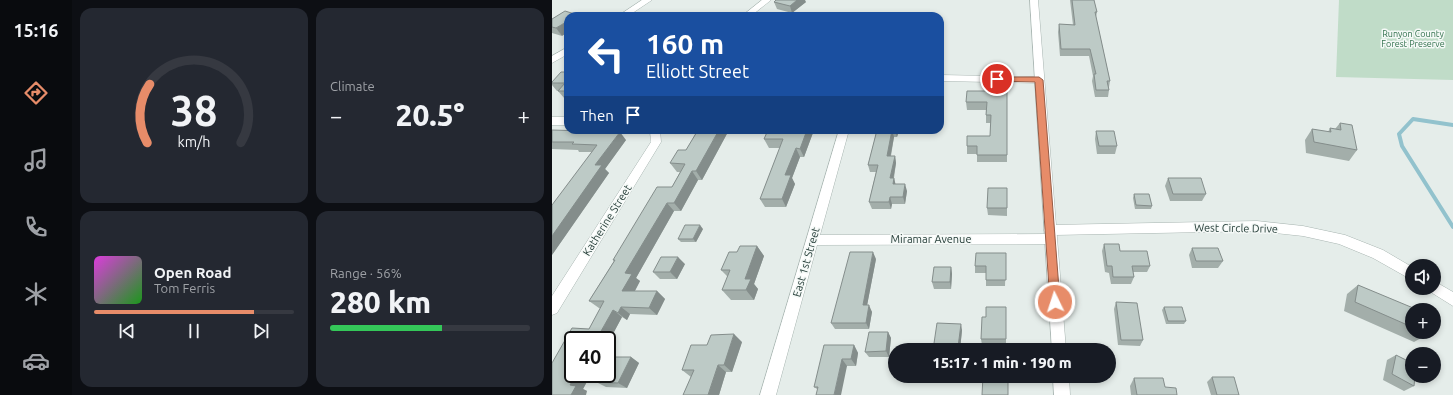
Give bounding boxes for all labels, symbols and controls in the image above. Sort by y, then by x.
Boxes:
text: 15:16 [13,20,59,40]
icon: left [580,28,632,80]
text: 160 m [646,28,724,59]
park label: Runyon County Forest Preserve [1381,29,1445,49]
text: Elliott Street [646,61,749,81]
pin [980,62,1014,96]
icon: arrive [986,68,1008,90]
icon: directions [22,79,50,107]
text: Climate [330,79,375,93]
text: 38 [171,87,217,134]
text: 20.5° [395,98,465,132]
text: − [330,103,342,128]
text: + [518,103,530,128]
icon: arrive [622,104,644,126]
text: Then [580,107,614,124]
text: km/h [178,134,210,150]
icon: music [22,146,50,174]
street label: Katherine Street [580,182,634,258]
icon: phone [22,213,50,241]
street label: West Circle Drive [1194,221,1278,235]
street label: East 1st Street [790,225,822,298]
street label: Miramar Avenue [891,233,971,245]
map controls [1405,259,1441,383]
button: sound [1405,259,1441,295]
text: Open Road [154,264,231,281]
text: Range · 56% [330,266,402,280]
icon: climate [22,280,50,308]
text: Tom Ferris [154,281,215,295]
position arrow [1034,281,1076,323]
text: 280 km [330,285,431,319]
button: + [1405,303,1441,339]
icon: previous [116,320,138,342]
icon: pause [183,320,205,342]
icon: next [250,320,272,342]
speed limit sign: 40 [564,331,616,383]
icon: car [22,347,50,375]
button: − [1405,347,1441,383]
text: 15:17 · 1 min · 190 m [932,354,1072,371]

